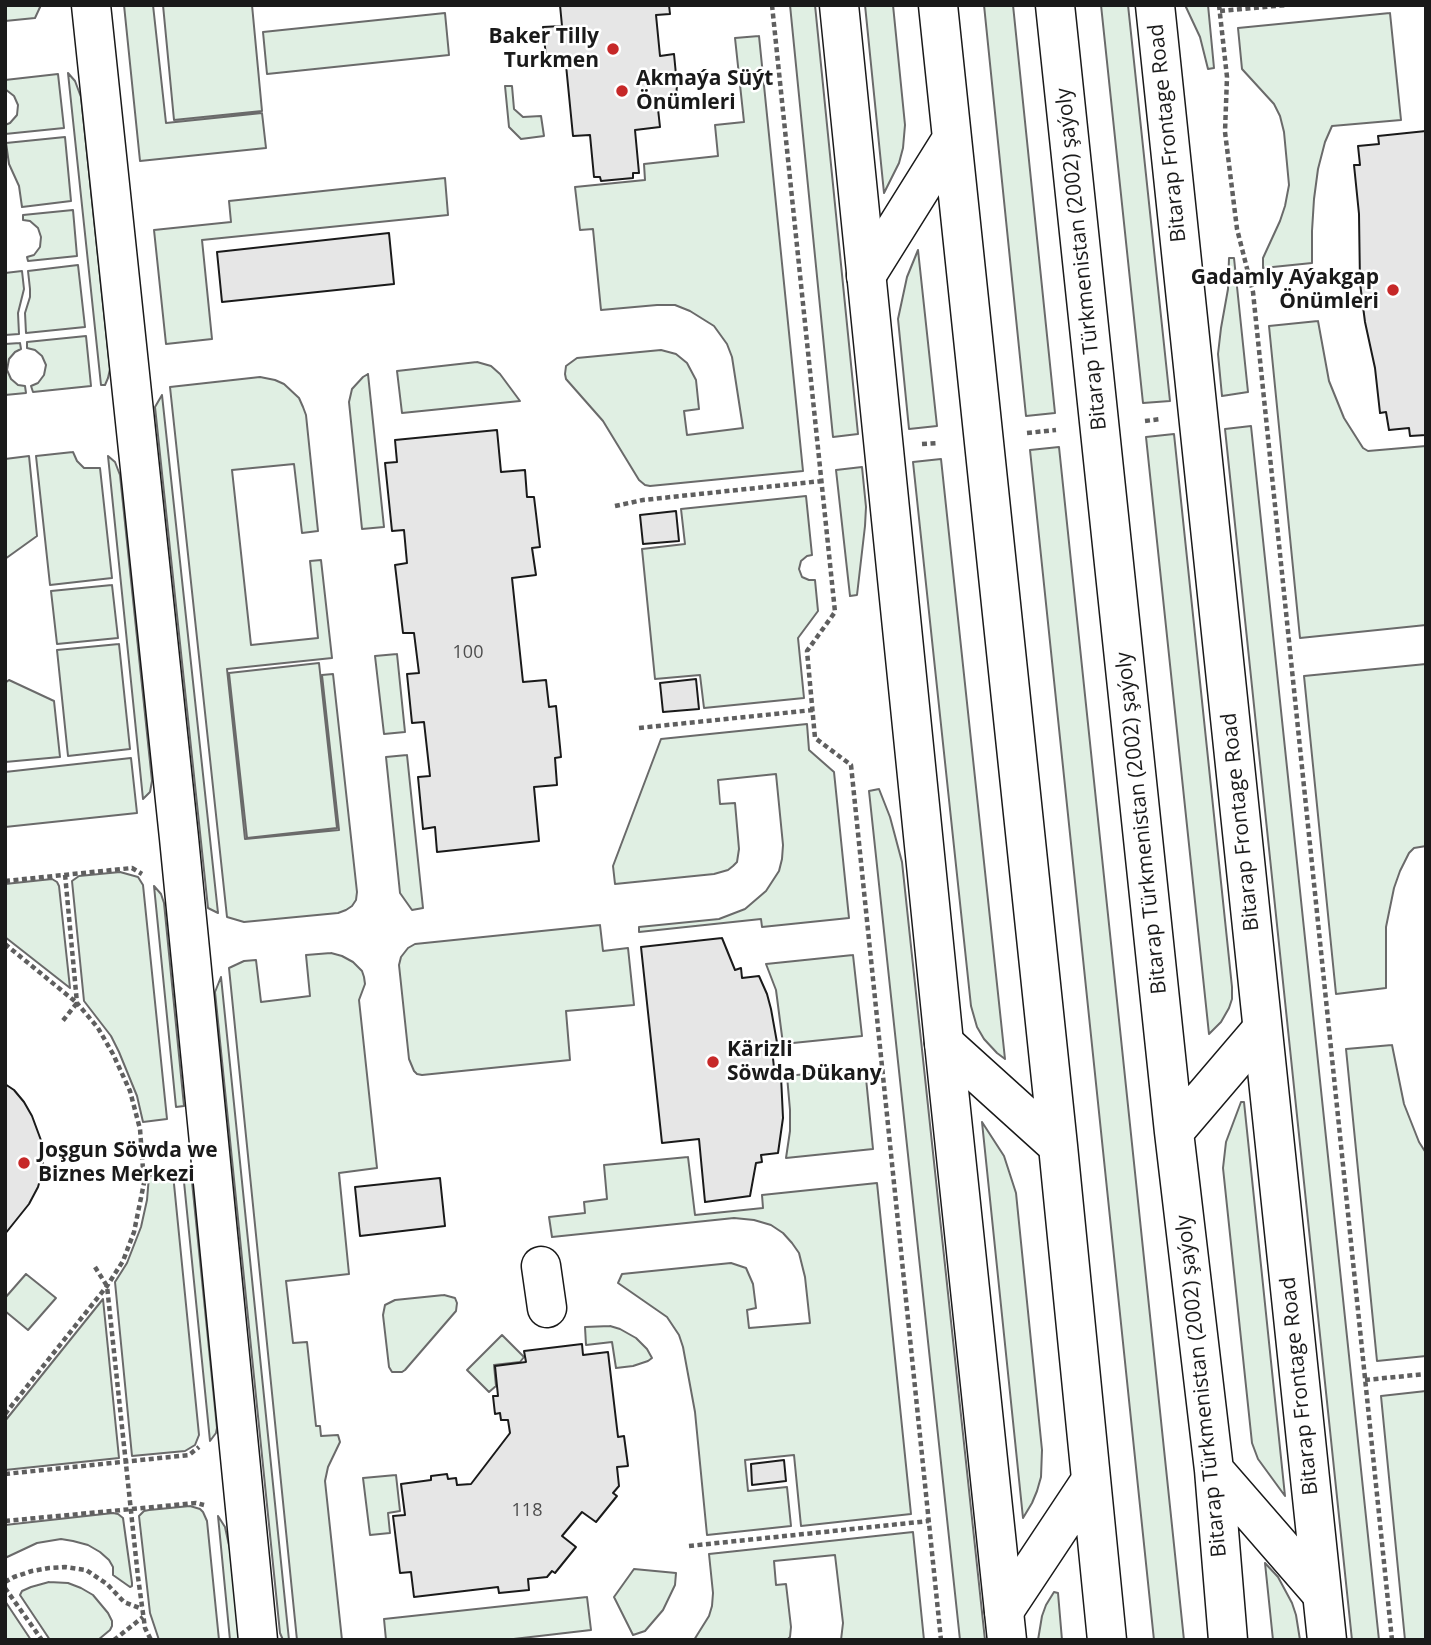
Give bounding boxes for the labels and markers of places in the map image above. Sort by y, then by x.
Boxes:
place label: Baker Tilly Turkmen [488,24,599,74]
marker: Baker Tilly Turkmen [605,41,621,57]
place label: Akmaýa Süýt Önümleri [636,66,773,116]
marker: Akmaýa Süýt Önümleri [614,83,630,99]
place label: Gadamly Aýakgap Önümleri [1191,265,1379,315]
marker: Gadamly Aýakgap Önümleri [1385,282,1401,298]
place label: Kärizli Söwda Dükany [727,1037,882,1087]
marker: Kärizli Söwda Dükany [705,1054,721,1070]
place label: Joşgun Söwda we Biznes Merkezi [38,1138,218,1188]
marker: Joşgun Söwda we Biznes Merkezi [16,1155,32,1171]

